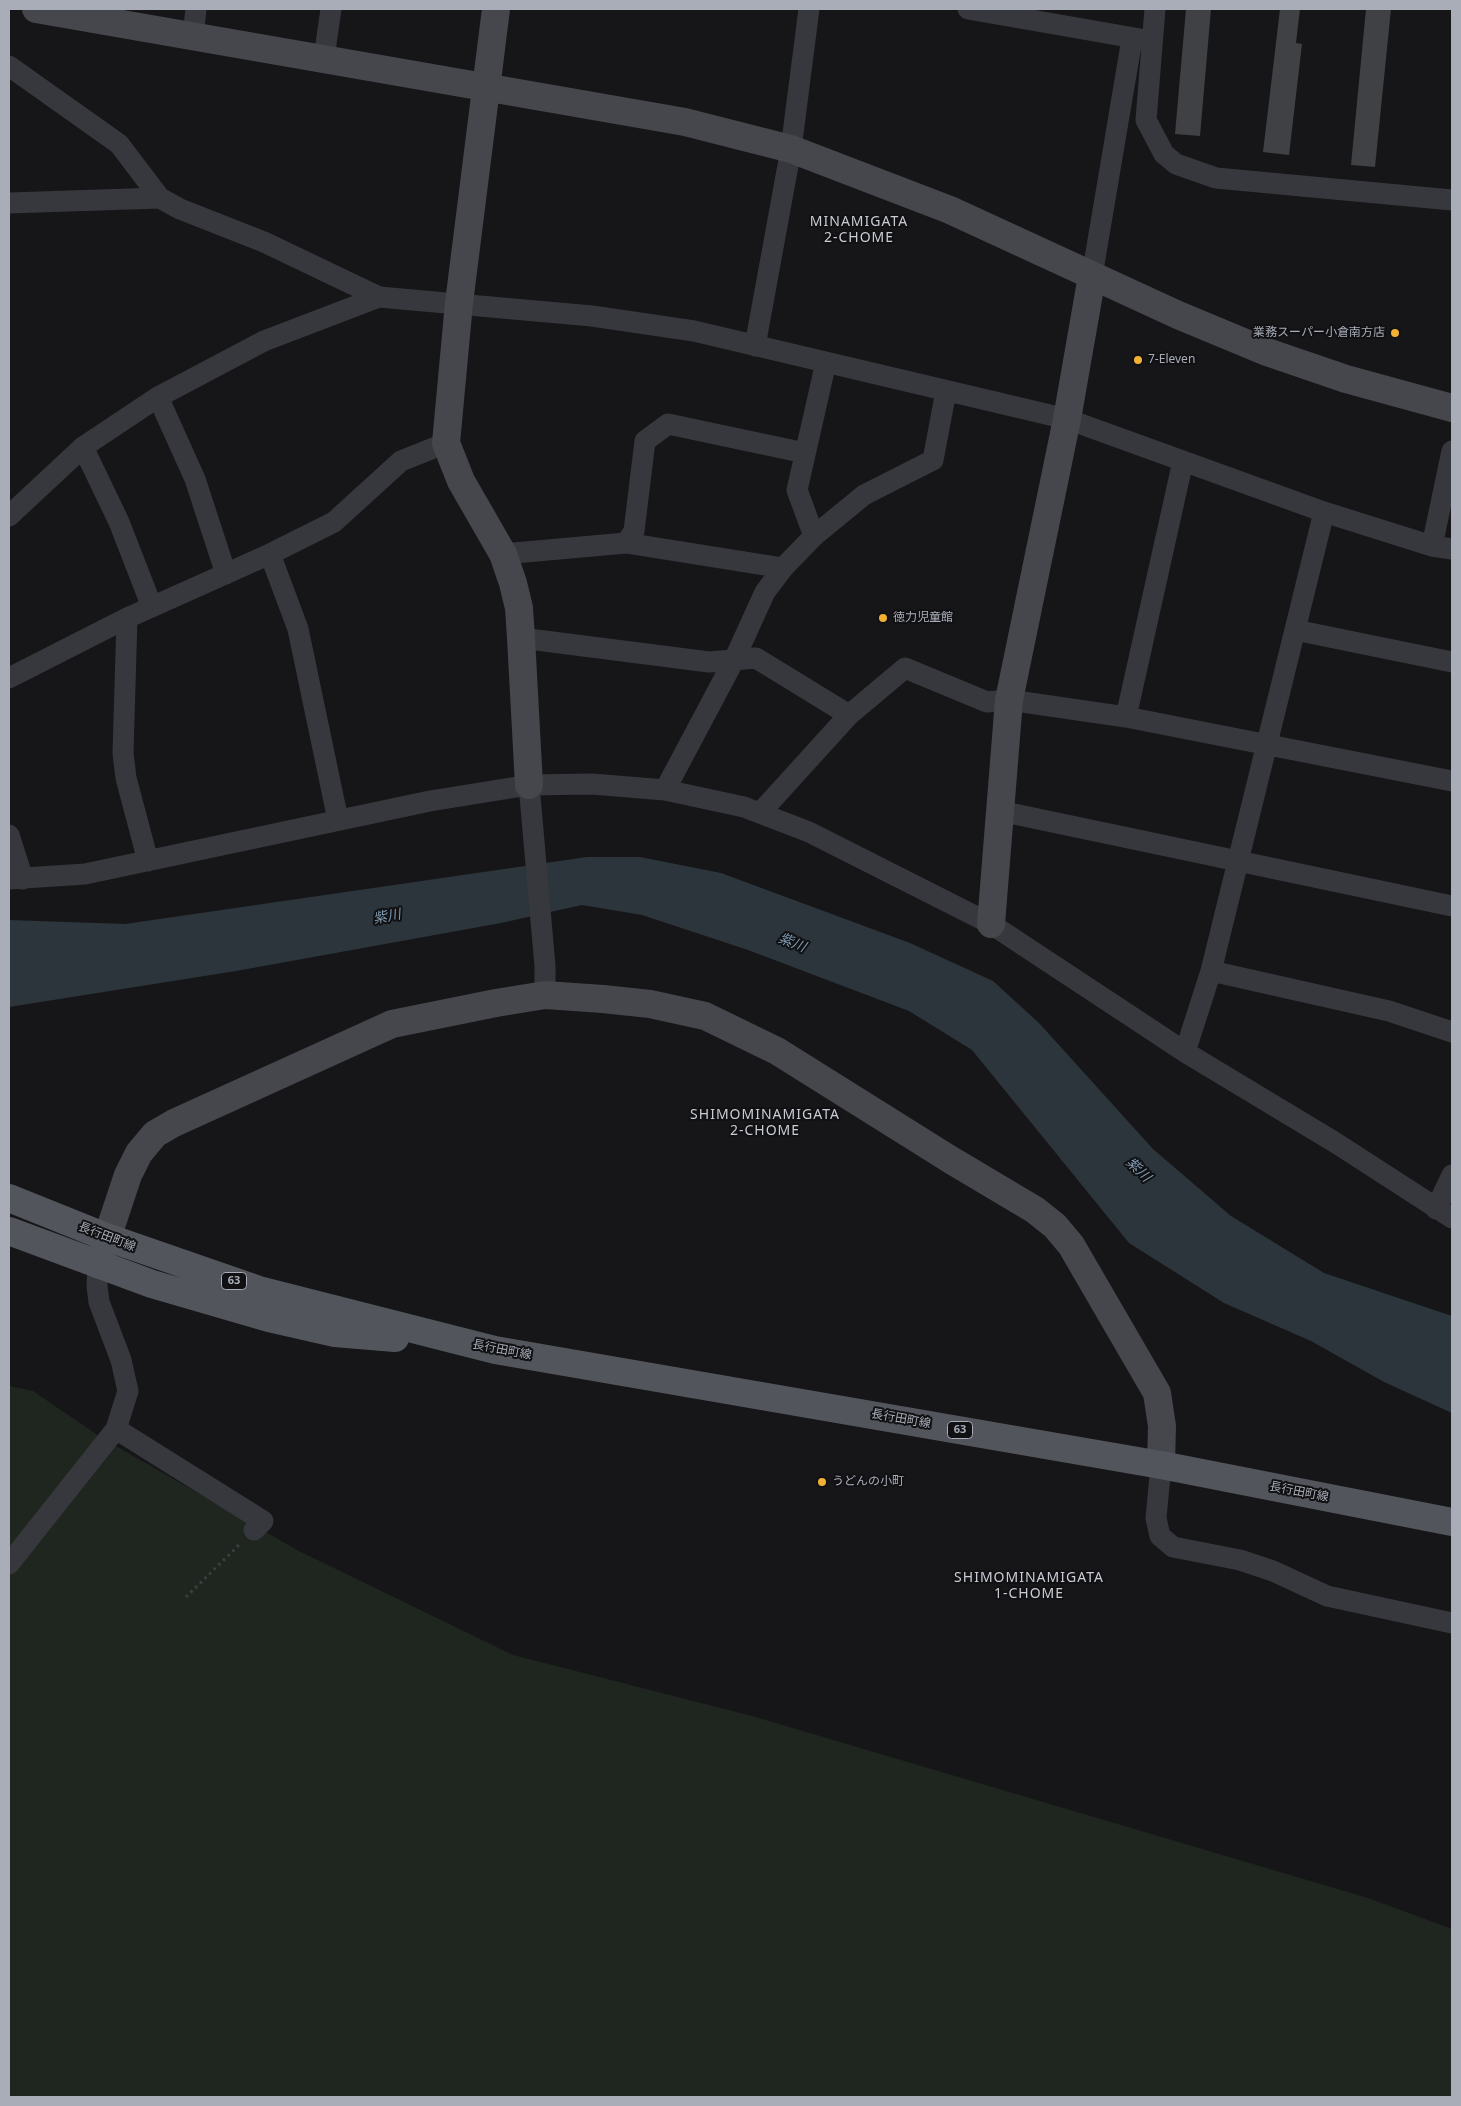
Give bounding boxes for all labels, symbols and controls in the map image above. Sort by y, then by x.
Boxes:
district label: MINAMIGATA 2-CHOME [809,214,909,246]
place label: 業務スーパー小倉南方店 [1253,326,1385,340]
marker: 業務スーパー小倉南方店 [1389,327,1401,339]
place label: 7-Eleven [1148,353,1195,367]
marker: 7-Eleven [1132,354,1144,366]
place label: 徳力児童館 [893,611,953,625]
marker: 徳力児童館 [877,612,889,624]
water label: 紫川 [372,906,402,928]
water label: 紫川 [776,930,808,956]
district label: SHIMOMINAMIGATA 2-CHOME [688,1107,842,1140]
water label: 紫川 [1122,1154,1154,1186]
street label: 長行田町線 [76,1220,138,1254]
road number: 63 [222,1272,246,1290]
street label: 長行田町線 [471,1337,533,1363]
street label: 長行田町線 [870,1407,932,1431]
road number: 63 [948,1422,972,1438]
place label: うどんの小町 [832,1475,904,1489]
marker: うどんの小町 [816,1476,828,1488]
street label: 長行田町線 [1268,1479,1330,1505]
district label: SHIMOMINAMIGATA 1-CHOME [952,1570,1106,1602]

